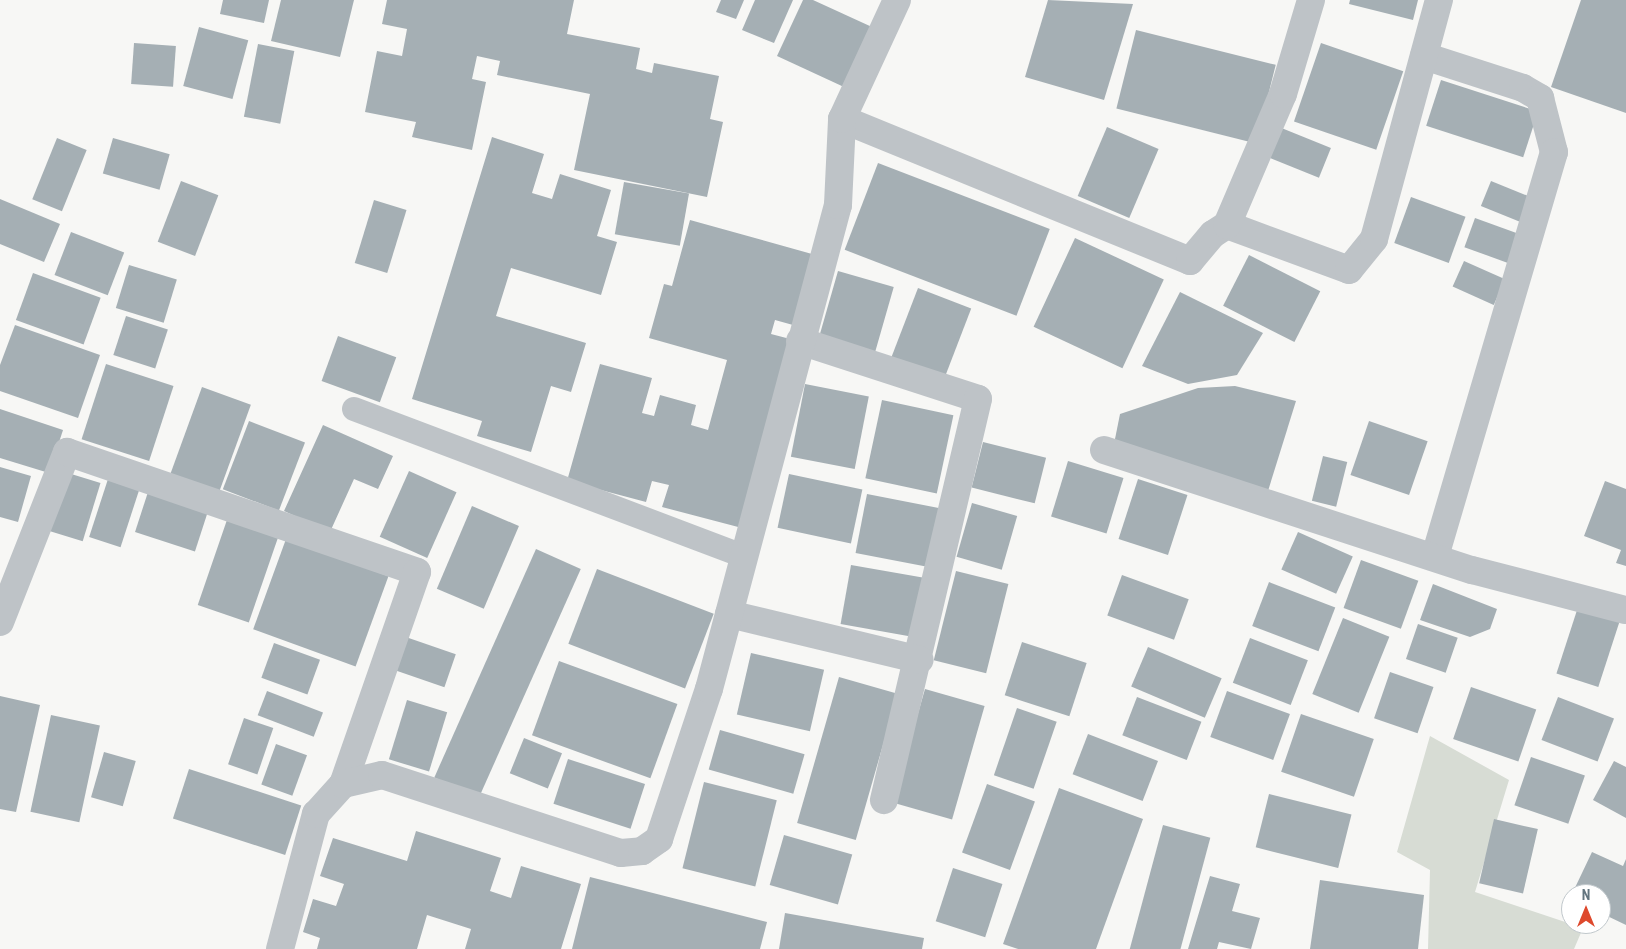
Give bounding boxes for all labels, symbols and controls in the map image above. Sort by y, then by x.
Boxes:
north arrow [1561,884,1611,934]
text: N [1582,887,1590,903]

